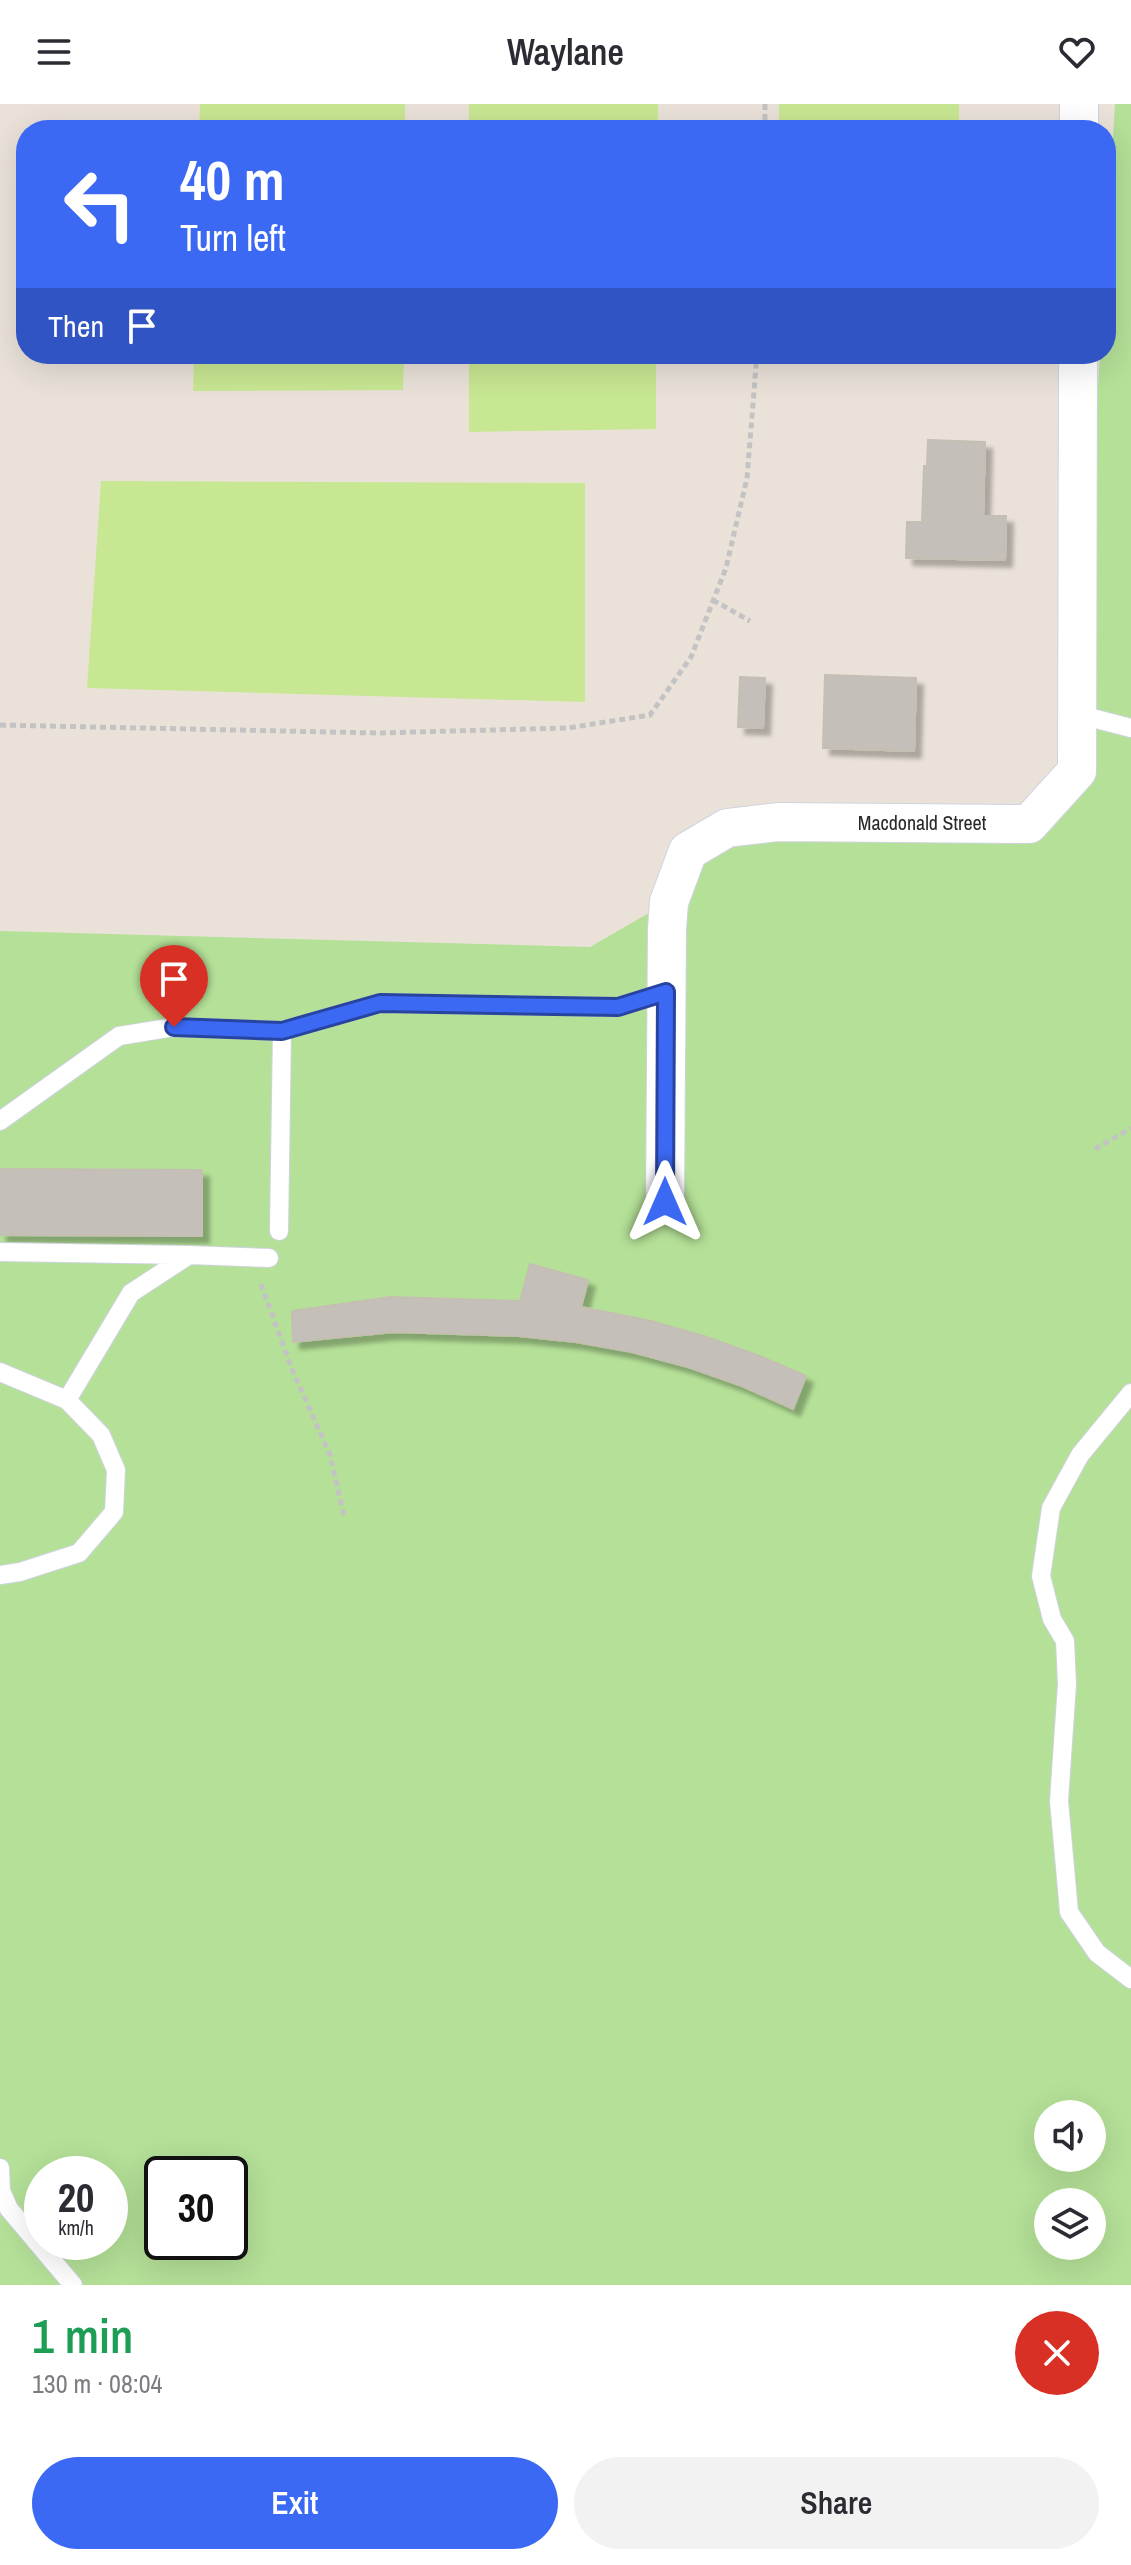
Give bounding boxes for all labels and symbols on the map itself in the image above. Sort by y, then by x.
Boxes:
street label: Macdonald Street [858,809,987,836]
pin [140,945,208,1027]
position arrow [623,1160,707,1244]
speed limit sign: 30 [144,2156,248,2260]

